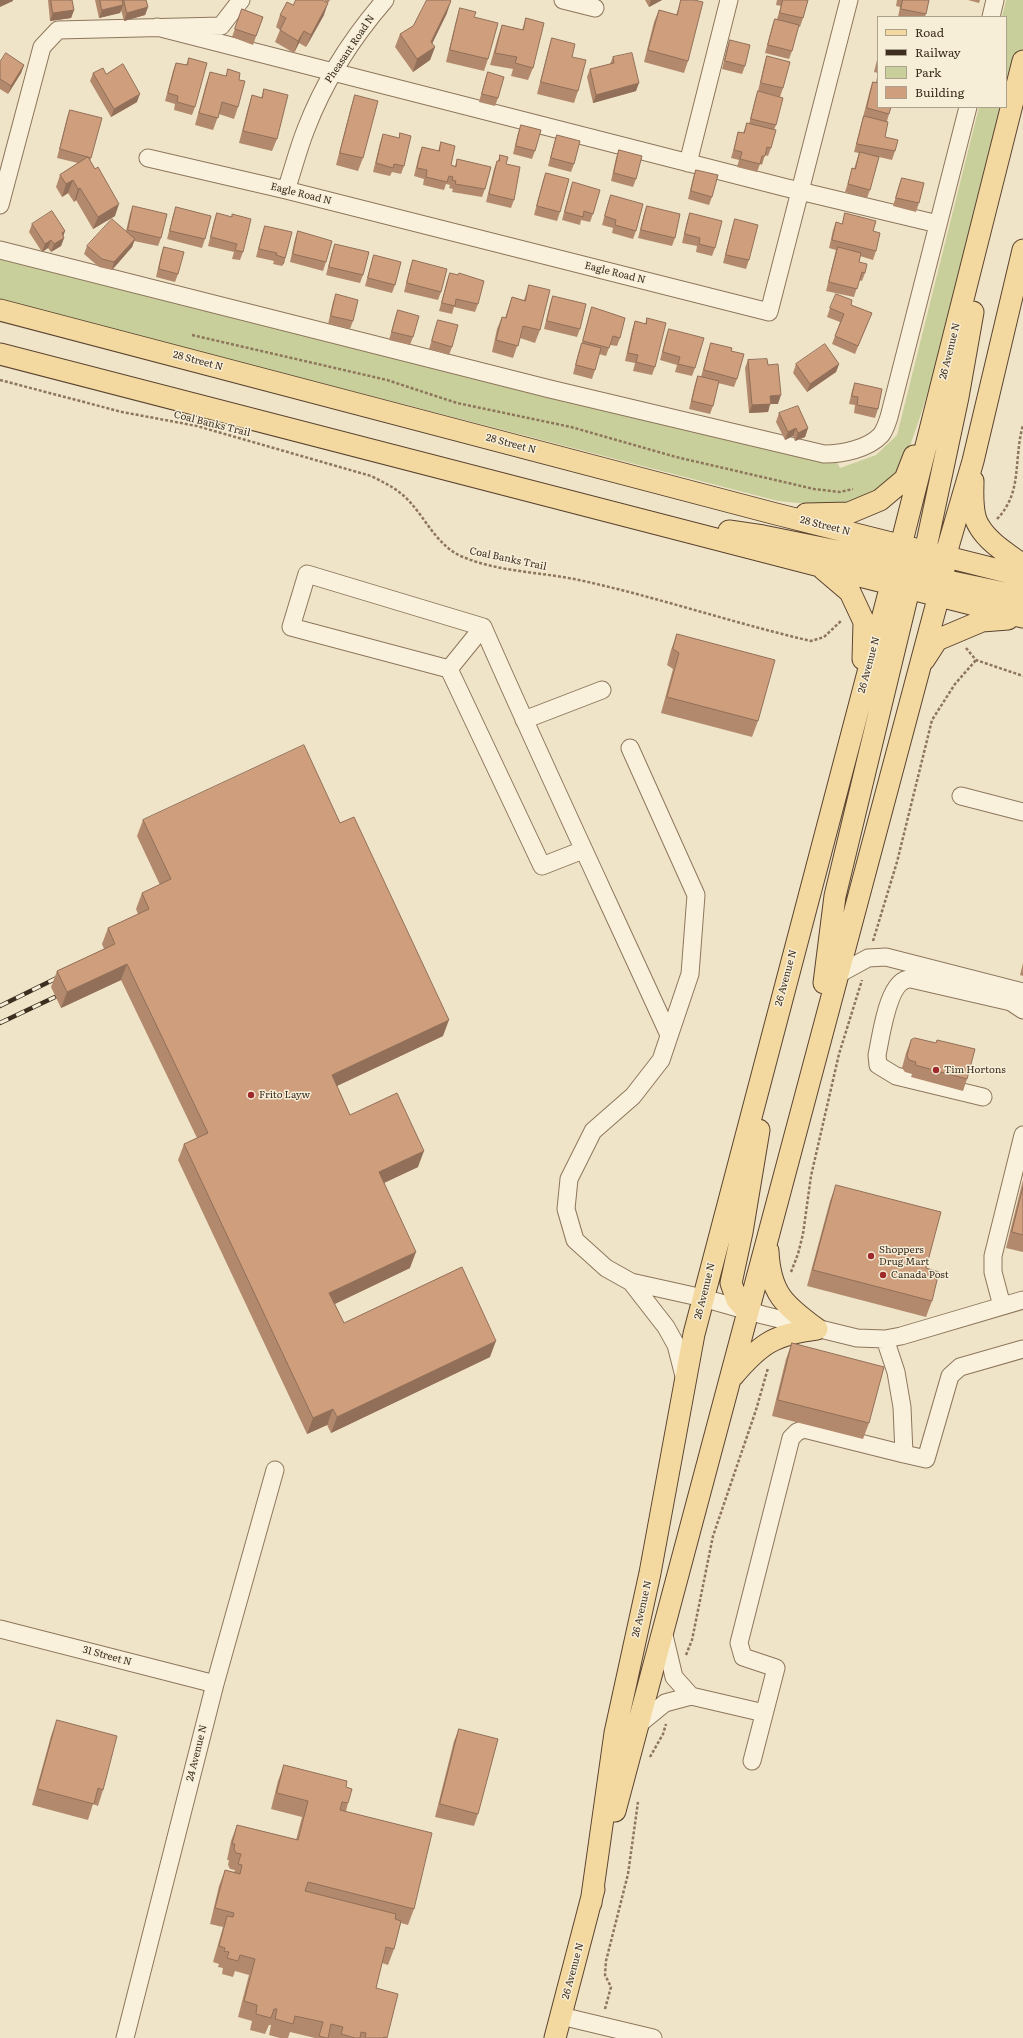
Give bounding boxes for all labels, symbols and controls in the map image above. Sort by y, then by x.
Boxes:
street label: Pheasant Road N [323,13,377,85]
legend [877,16,1007,108]
text: Road [915,23,944,41]
text: Railway [915,43,961,61]
text: Park [915,63,941,81]
text: Building [915,83,964,101]
street label: Eagle Road N [269,181,333,207]
street label: Eagle Road N [583,260,647,286]
street label: 26 Avenue N [937,321,963,381]
street label: 28 Street N [172,349,224,373]
street label: Coal Banks Trail [172,409,252,439]
street label: 28 Street N [485,432,537,456]
street label: 28 Street N [799,514,851,538]
street label: Coal Banks Trail [468,545,548,573]
street label: 26 Avenue N [856,635,882,695]
street label: 26 Avenue N [773,948,799,1008]
place label: Tim Hortons [944,1064,1006,1076]
marker: Tim Hortons [931,1065,941,1075]
place label: Frito Layw [259,1089,310,1101]
marker: Frito Layw [246,1090,256,1100]
place label: Shoppers Drug Mart [879,1244,929,1268]
marker: Shoppers Drug Mart [866,1251,876,1261]
street label: 26 Avenue N [692,1261,718,1321]
place label: Canada Post [891,1269,949,1281]
marker: Canada Post [878,1270,888,1280]
street label: 26 Avenue N [630,1579,654,1639]
street label: 31 Street N [81,1644,133,1668]
street label: 24 Avenue N [184,1723,210,1783]
street label: 26 Avenue N [560,1941,586,2001]

